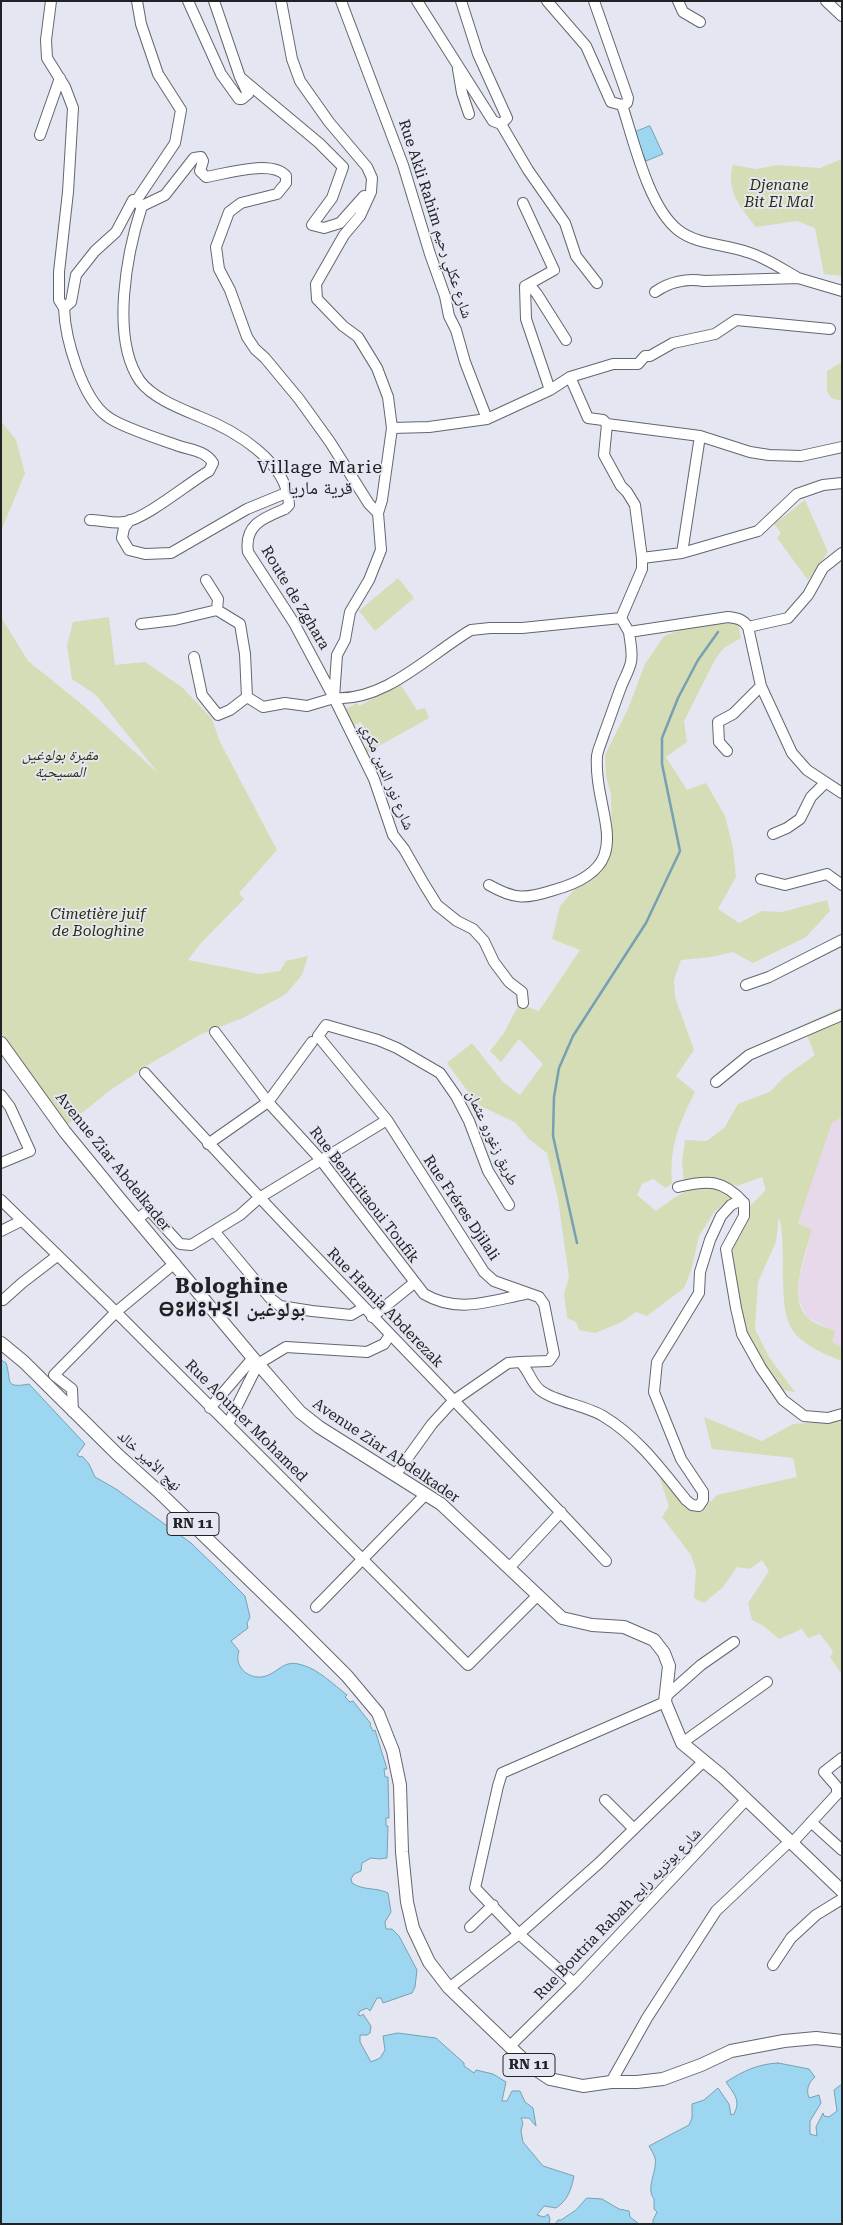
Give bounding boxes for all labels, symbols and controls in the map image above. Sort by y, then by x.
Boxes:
street label: Rue Akli Rahim شارع عكلي رحيم [394,117,476,321]
park label: Djenane Bit El Mal [744,177,814,212]
district label: Village Marie قرية ماريا [255,457,385,499]
street label: Route de Zghara [257,543,333,653]
street label: شارع نور الدين مكري [357,721,417,833]
park label: مقبرة بولوغين المسيحية [22,747,98,782]
park label: Cimetière juif de Bologhine [50,906,146,941]
street label: طريق زغورو عثمان [462,1087,522,1189]
street label: Avenue Ziar Abdelkader [51,1089,175,1235]
street label: Rue Benkritaoui Toufik [305,1123,423,1267]
street label: Rue Fréres Djilali [419,1152,503,1264]
street label: Rue Hamia Abderezak [323,1244,447,1372]
district label: Bologhine ⴱⵓⵍⵓⵖⵉⵏ بولوغين [163,1275,301,1322]
street label: Rue Aoumer Mohamed [181,1356,311,1486]
street label: Avenue Ziar Abdelkader [309,1395,463,1507]
street label: نهج الأمير خالد [113,1427,185,1495]
road number: RN 11 [167,1512,219,1536]
street label: Rue Boutria Rabah شارع بوتريه رابح [531,1824,705,2004]
road number: RN 11 [503,2054,555,2076]

